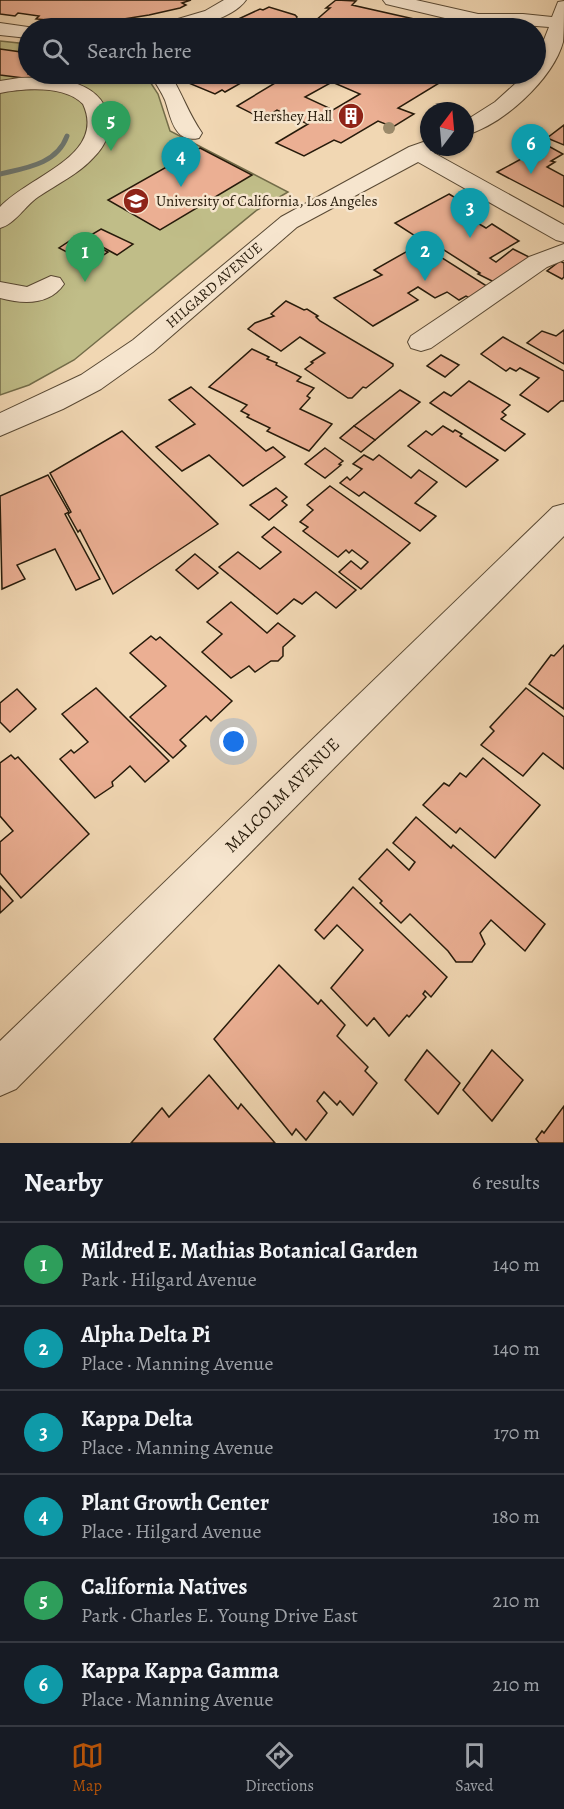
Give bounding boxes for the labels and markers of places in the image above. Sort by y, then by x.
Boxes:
building icon: Hershey Hall [336,101,366,131]
pin: 5 [92,102,130,151]
place label: Hershey Hall [253,106,332,126]
pin: 6 [512,124,550,174]
pin: 4 [162,138,201,187]
school or university icon: University of California, Los Angeles [121,186,151,216]
pin: 3 [450,188,490,238]
place label: University of California, Los Angeles [156,191,378,211]
pin: 1 [66,232,104,282]
pin: 2 [406,232,444,281]

